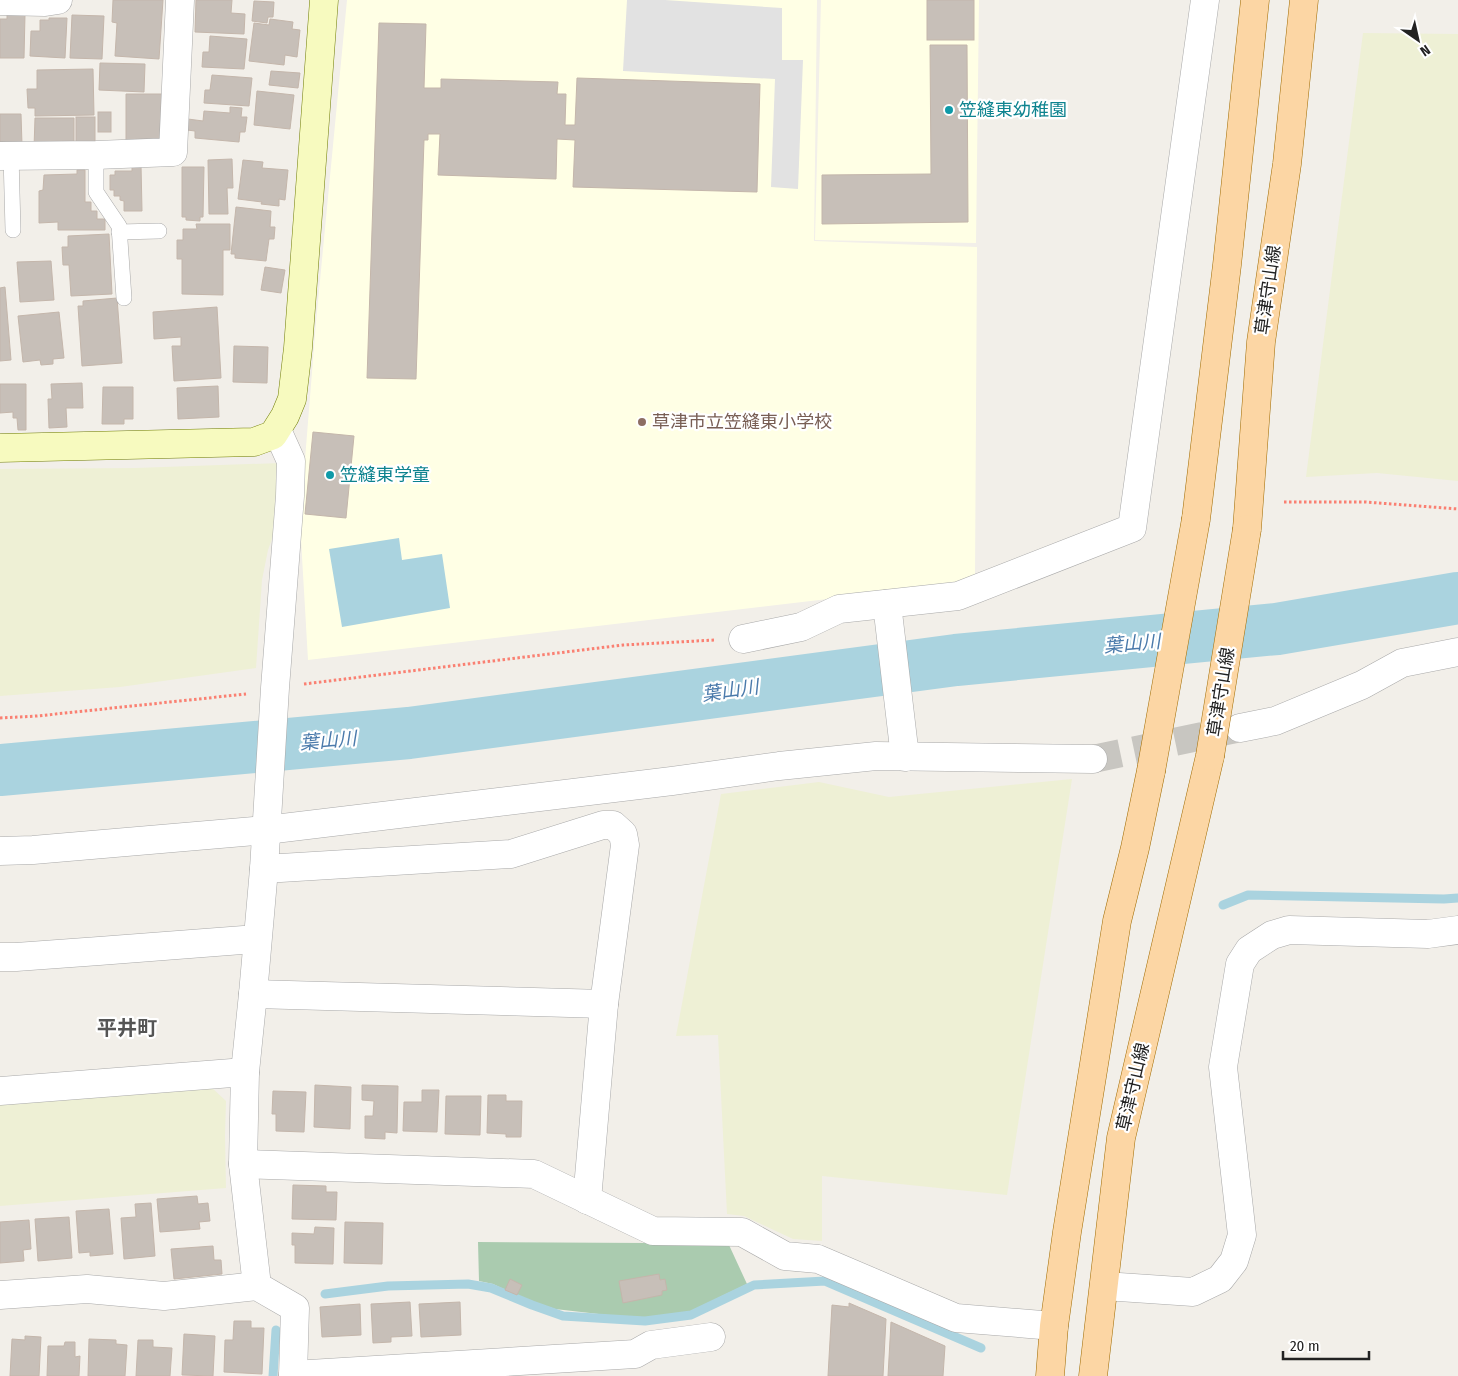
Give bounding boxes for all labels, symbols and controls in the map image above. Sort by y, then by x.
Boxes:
north arrow [1393,15,1443,65]
text: N [1417,41,1433,60]
place label: 笠縫東幼稚園 [959,99,1067,121]
marker: 笠縫東幼稚園 [943,104,955,116]
street label: 草津守山線 [1251,244,1285,336]
place label: 草津市立笠縫東小学校 [652,411,832,433]
marker: 草津市立笠縫東小学校 [636,416,648,428]
place label: 笠縫東学童 [340,464,430,486]
marker: 笠縫東学童 [324,469,336,481]
water label: 葉山川 [1103,629,1163,657]
street label: 草津守山線 [1203,646,1239,738]
water label: 葉山川 [700,675,762,706]
water label: 葉山川 [299,726,359,754]
district label: 平井町 [97,1016,157,1040]
street label: 草津守山線 [1112,1041,1154,1133]
scale bar [1283,1328,1369,1360]
text: 20 m [1290,1337,1320,1355]

